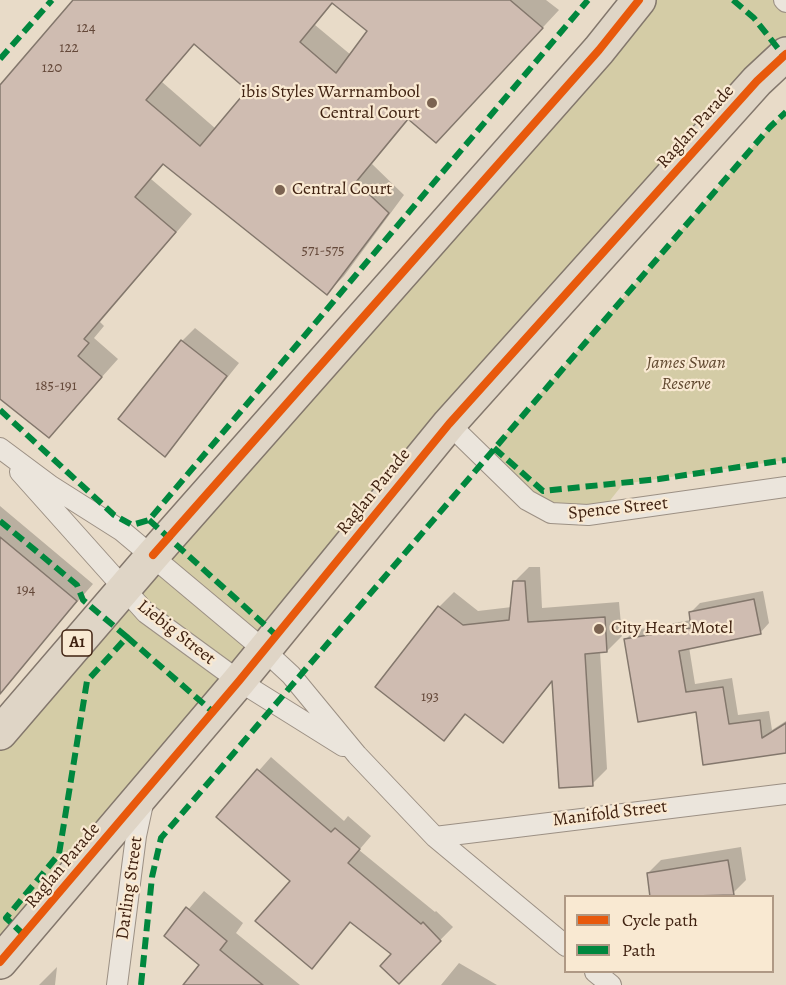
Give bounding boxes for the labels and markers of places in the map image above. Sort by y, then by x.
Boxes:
place label: ibis Styles Warrnambool Central Court [241,82,420,124]
marker: ibis Styles Warrnambool Central Court [425,96,439,110]
place label: Central Court [292,179,392,201]
marker: Central Court [273,183,287,197]
place label: City Heart Motel [611,618,733,640]
marker: City Heart Motel [592,622,606,636]

